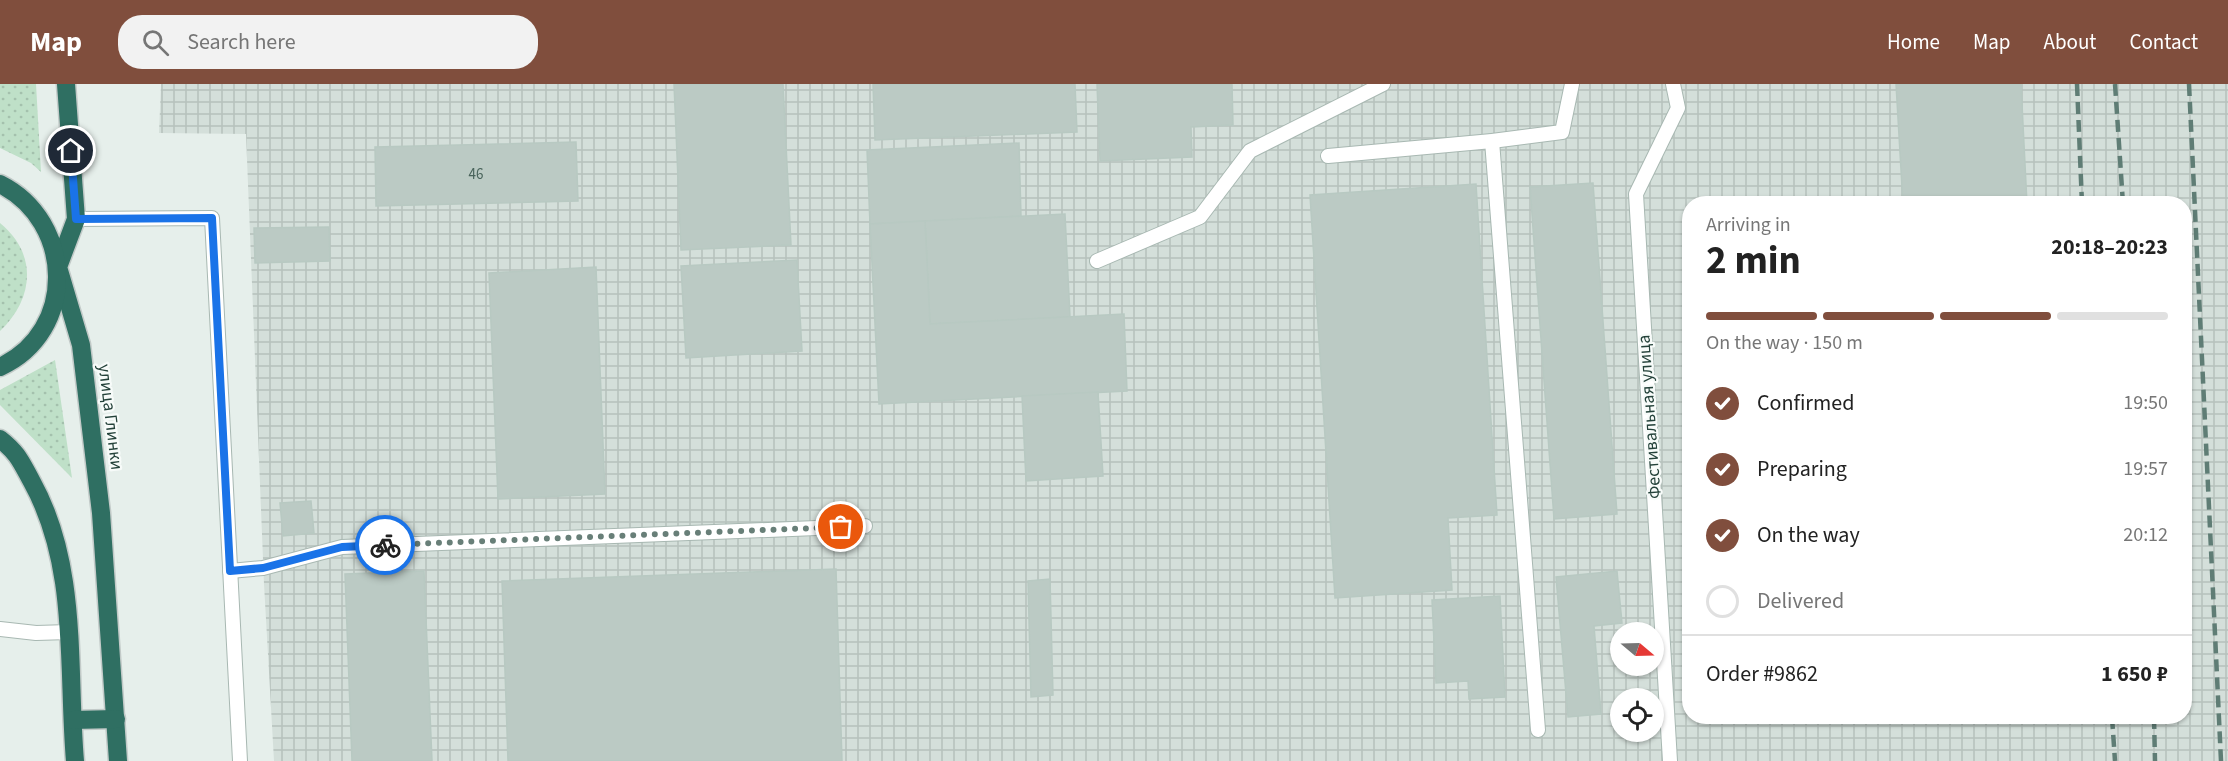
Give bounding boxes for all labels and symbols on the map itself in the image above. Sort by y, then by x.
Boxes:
pin [45,125,96,176]
house number: 46 [469,164,483,185]
street label: Фестивальная улица [1631,334,1668,500]
street label: улица Глинки [92,363,129,472]
pin [815,501,866,552]
courier [355,515,415,575]
north arrow [1610,622,1664,676]

